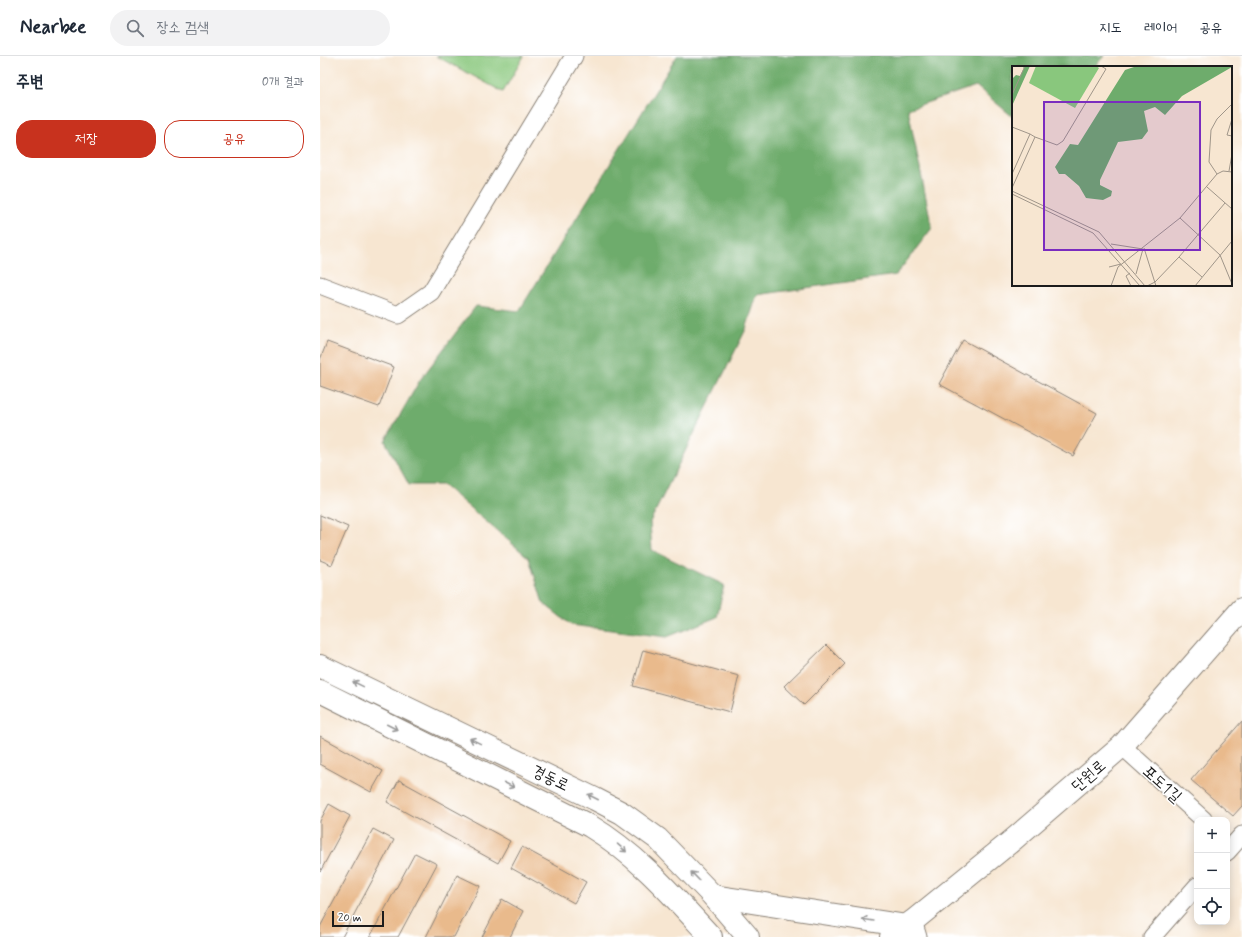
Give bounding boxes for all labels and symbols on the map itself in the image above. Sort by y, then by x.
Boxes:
inset map [1012,66,1232,286]
one-way arrow [353,680,365,687]
one-way arrow [386,724,398,731]
one-way arrow [470,737,482,744]
street label: 단원로 [1068,756,1110,797]
street label: 경동로 [528,760,572,796]
street label: 포도1길 [1138,761,1186,807]
one-way arrow [503,782,515,789]
one-way arrow [587,793,599,800]
one-way arrow [617,844,627,853]
one-way arrow [690,871,700,881]
scale bar [332,909,384,928]
one-way arrow [862,916,875,924]

